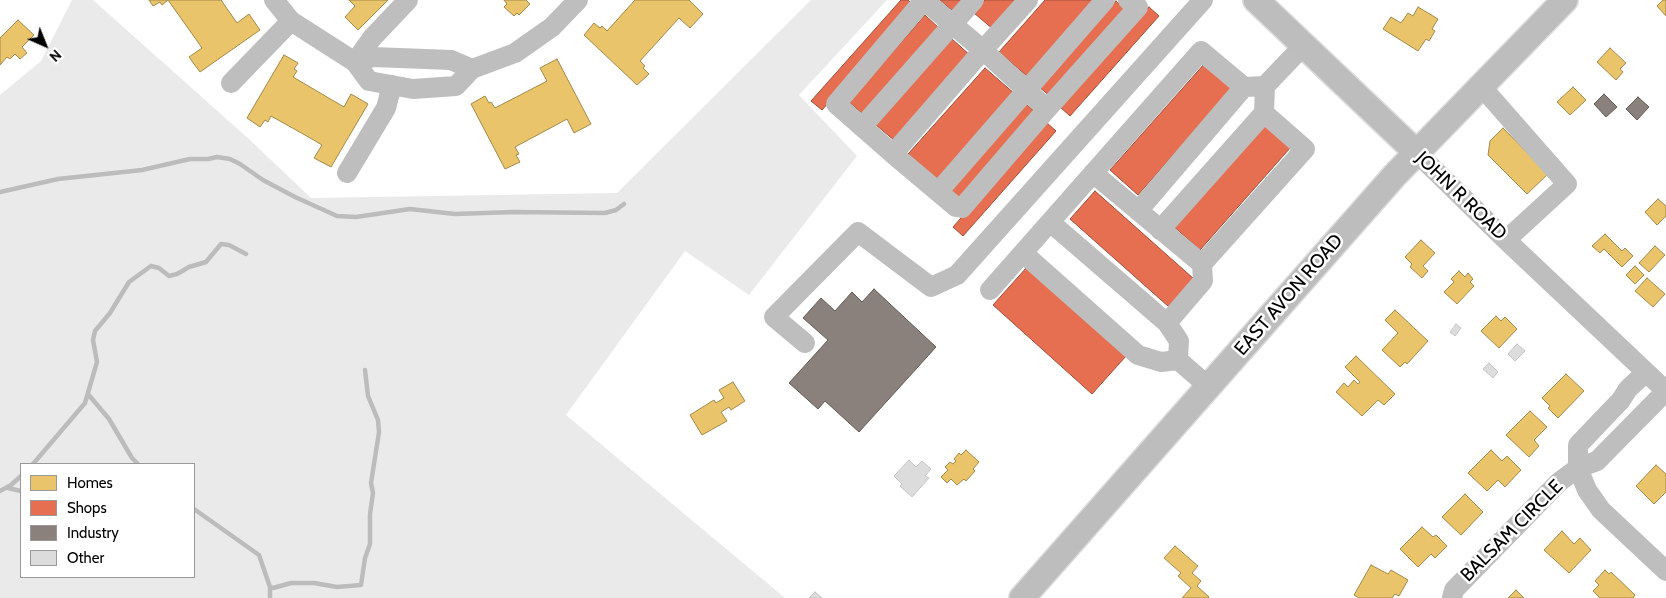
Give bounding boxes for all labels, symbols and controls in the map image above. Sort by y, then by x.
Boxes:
north arrow [20,20,70,70]
text: N [46,46,65,66]
street label: JOHN R ROAD [1411,147,1511,245]
street label: EAST AVON ROAD [1230,230,1348,360]
legend [20,463,195,578]
text: Homes [67,474,113,492]
street label: BALSAM CIRCLE [1456,475,1568,587]
text: Shops [67,499,107,517]
text: Industry [67,524,119,542]
text: Other [67,549,104,567]

